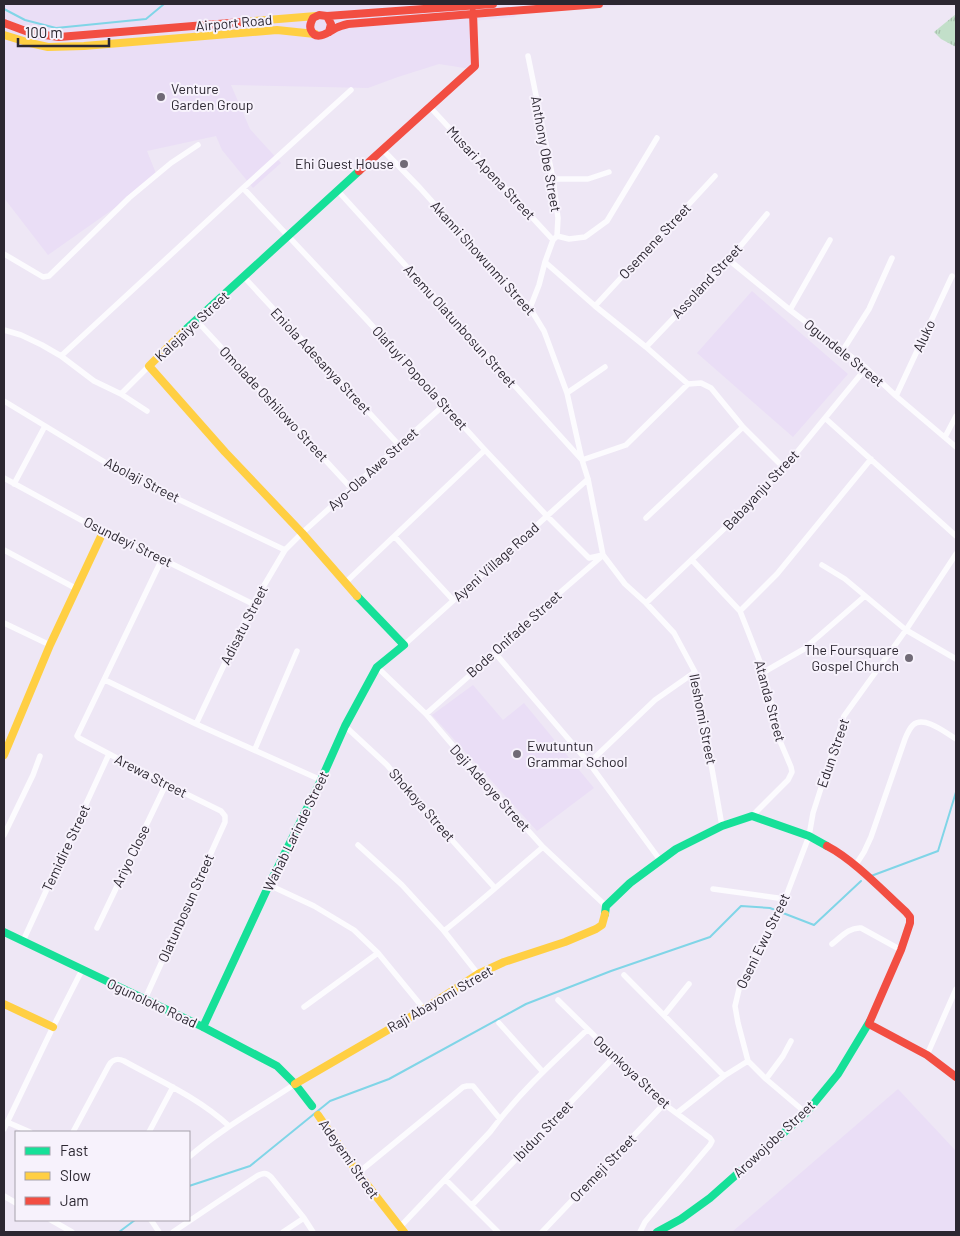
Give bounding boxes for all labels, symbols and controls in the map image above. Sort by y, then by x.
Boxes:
street label: Airport Road [195,11,273,34]
scale bar [18,15,109,47]
text: 100 m [25,23,63,41]
place label: Venture Garden Group [171,80,254,113]
marker: Venture Garden Group [155,91,167,103]
street label: Anthony Obe Street [528,95,565,213]
street label: Musari Apena Street [443,122,539,223]
place label: Ehi Guest House [295,155,394,172]
marker: Ehi Guest House [398,158,410,170]
street label: Akanni Showunmi Street [427,197,539,318]
street label: Osemene Street [615,199,694,282]
street label: Assoland Street [668,240,746,322]
street label: Aremu Olatunbosun Street [401,261,520,391]
street label: Kalejaiye Street [151,287,232,364]
street label: Eniola Adesanya Street [268,304,375,417]
street label: Ogundele Street [801,315,888,390]
street label: Aluko [909,317,938,355]
street label: Olafuyi Popoola Street [369,322,472,433]
street label: Omolade Oshilowo Street [216,342,332,465]
street label: Ayo-Ola Awe Street [324,424,421,514]
street label: Babayanju Street [719,446,802,533]
street label: Abolaji Street [102,453,183,506]
street label: Osundeyi Street [81,513,175,570]
street label: Ayeni Village Road [449,519,542,605]
street label: Adisatu Street [216,582,271,667]
street label: Bode Onifade Street [463,586,565,681]
place label: The Foursquare Gospel Church [804,641,899,674]
marker: The Foursquare Gospel Church [903,652,915,664]
street label: Atanda Street [751,658,790,744]
street label: Ileshomi Street [686,672,721,766]
street label: Edun Street [813,716,852,790]
place label: Ewutuntun Grammar School [527,737,627,770]
street label: Deji Adeoye Street [447,741,534,835]
marker: Ewutuntun Grammar School [511,748,523,760]
street label: Arewa Street [112,750,190,801]
street label: Shokoya Street [386,764,459,845]
street label: Wahab Larinde Street [259,768,332,893]
street label: Temidire Street [38,801,93,894]
street label: Ariyo Close [108,822,153,890]
street label: Olatunbosun Street [154,851,217,965]
street label: Oseni Ewu Street [732,890,793,991]
street label: Raji Abayomi Street [384,962,495,1036]
street label: Ogunoloko Road [104,974,200,1031]
street label: Ogunkoya Street [590,1031,675,1112]
street label: Ibidun Street [509,1096,576,1165]
street label: Arowojobe Street [729,1096,818,1181]
street label: Adeyemi Street [316,1116,383,1202]
street label: Oremeji Street [566,1130,639,1205]
legend [15,1131,190,1221]
text: Fast [60,1141,88,1159]
text: Slow [60,1166,91,1184]
text: Jam [60,1191,89,1209]

